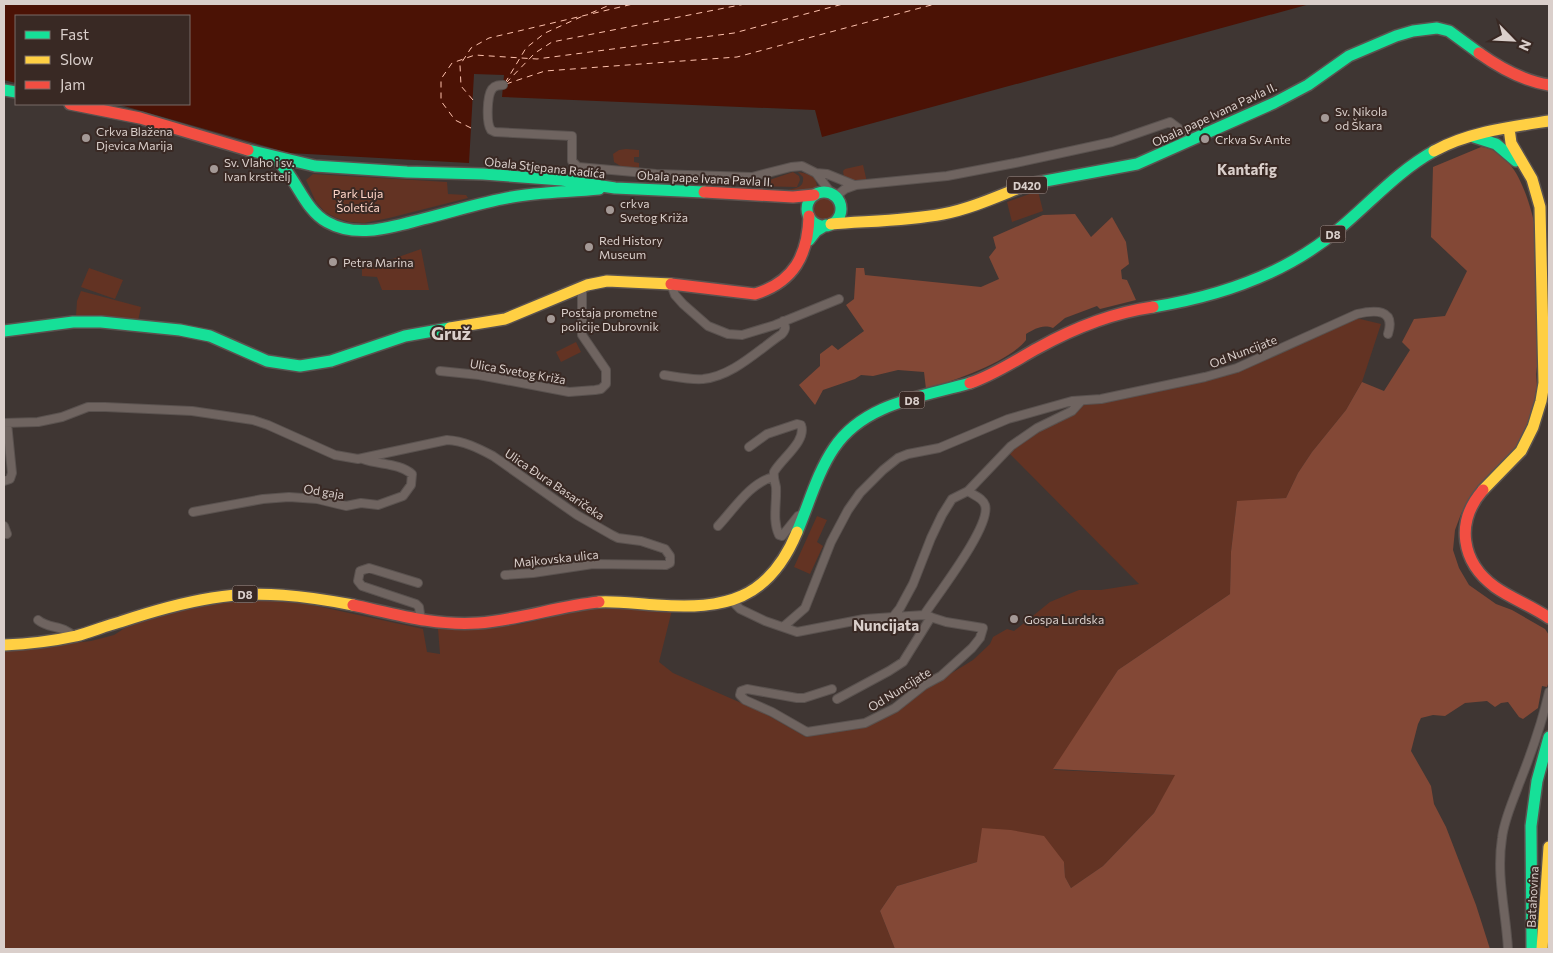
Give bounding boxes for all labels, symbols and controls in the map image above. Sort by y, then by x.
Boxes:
legend [15,15,190,105]
north arrow [1488,15,1538,65]
text: Fast [60,25,89,43]
text: N [1515,37,1535,54]
text: Slow [60,50,93,68]
text: Jam [60,75,85,93]
street label: Obala pape Ivana Pavla II. [1149,79,1279,149]
place label: Sv. Nikola od Škara [1335,104,1387,132]
marker: Sv. Nikola od Škara [1319,112,1331,124]
place label: Crkva Blažena Djevica Marija [96,124,173,152]
marker: Crkva Blažena Djevica Marija [80,132,92,144]
place label: Crkva Sv Ante [1215,132,1291,146]
marker: Crkva Sv Ante [1199,133,1211,145]
street label: Obala Stjepana Radića [484,154,606,180]
place label: Sv. Vlaho i sv. Ivan krstitelj [224,155,295,183]
district label: Kantafig [1217,160,1277,178]
marker: Sv. Vlaho i sv. Ivan krstitelj [208,163,220,175]
street label: Obala pape Ivana Pavla II. [637,167,773,189]
road number: D420 [1007,176,1047,194]
park label: Park Luja Šoletića [333,186,383,214]
place label: crkva Svetog Križa [620,196,688,224]
marker: crkva Svetog Križa [604,204,616,216]
road number: D8 [1320,225,1346,242]
place label: Red History Museum [599,233,663,261]
marker: Red History Museum [583,241,595,253]
place label: Petra Marina [343,255,413,269]
marker: Petra Marina [327,256,339,268]
place label: Postaja prometne policije Dubrovnik [561,305,659,333]
marker: Postaja prometne policije Dubrovnik [545,313,557,325]
district label: Gruž [431,322,471,344]
street label: Od Nuncijate [1207,332,1279,370]
street label: Ulica Svetog Križa [469,356,567,386]
road number: D8 [900,392,924,408]
street label: Ulica Đura Basaričeka [503,446,607,522]
street label: Od gaja [303,481,345,501]
street label: Majkovska ulica [513,547,599,569]
road number: D8 [232,586,258,602]
place label: Gospa Lurdska [1024,612,1104,626]
marker: Gospa Lurdska [1008,613,1020,625]
district label: Nuncijata [853,616,919,634]
street label: Od Nuncijate [865,664,933,714]
street label: Batahovina [1523,866,1541,928]

